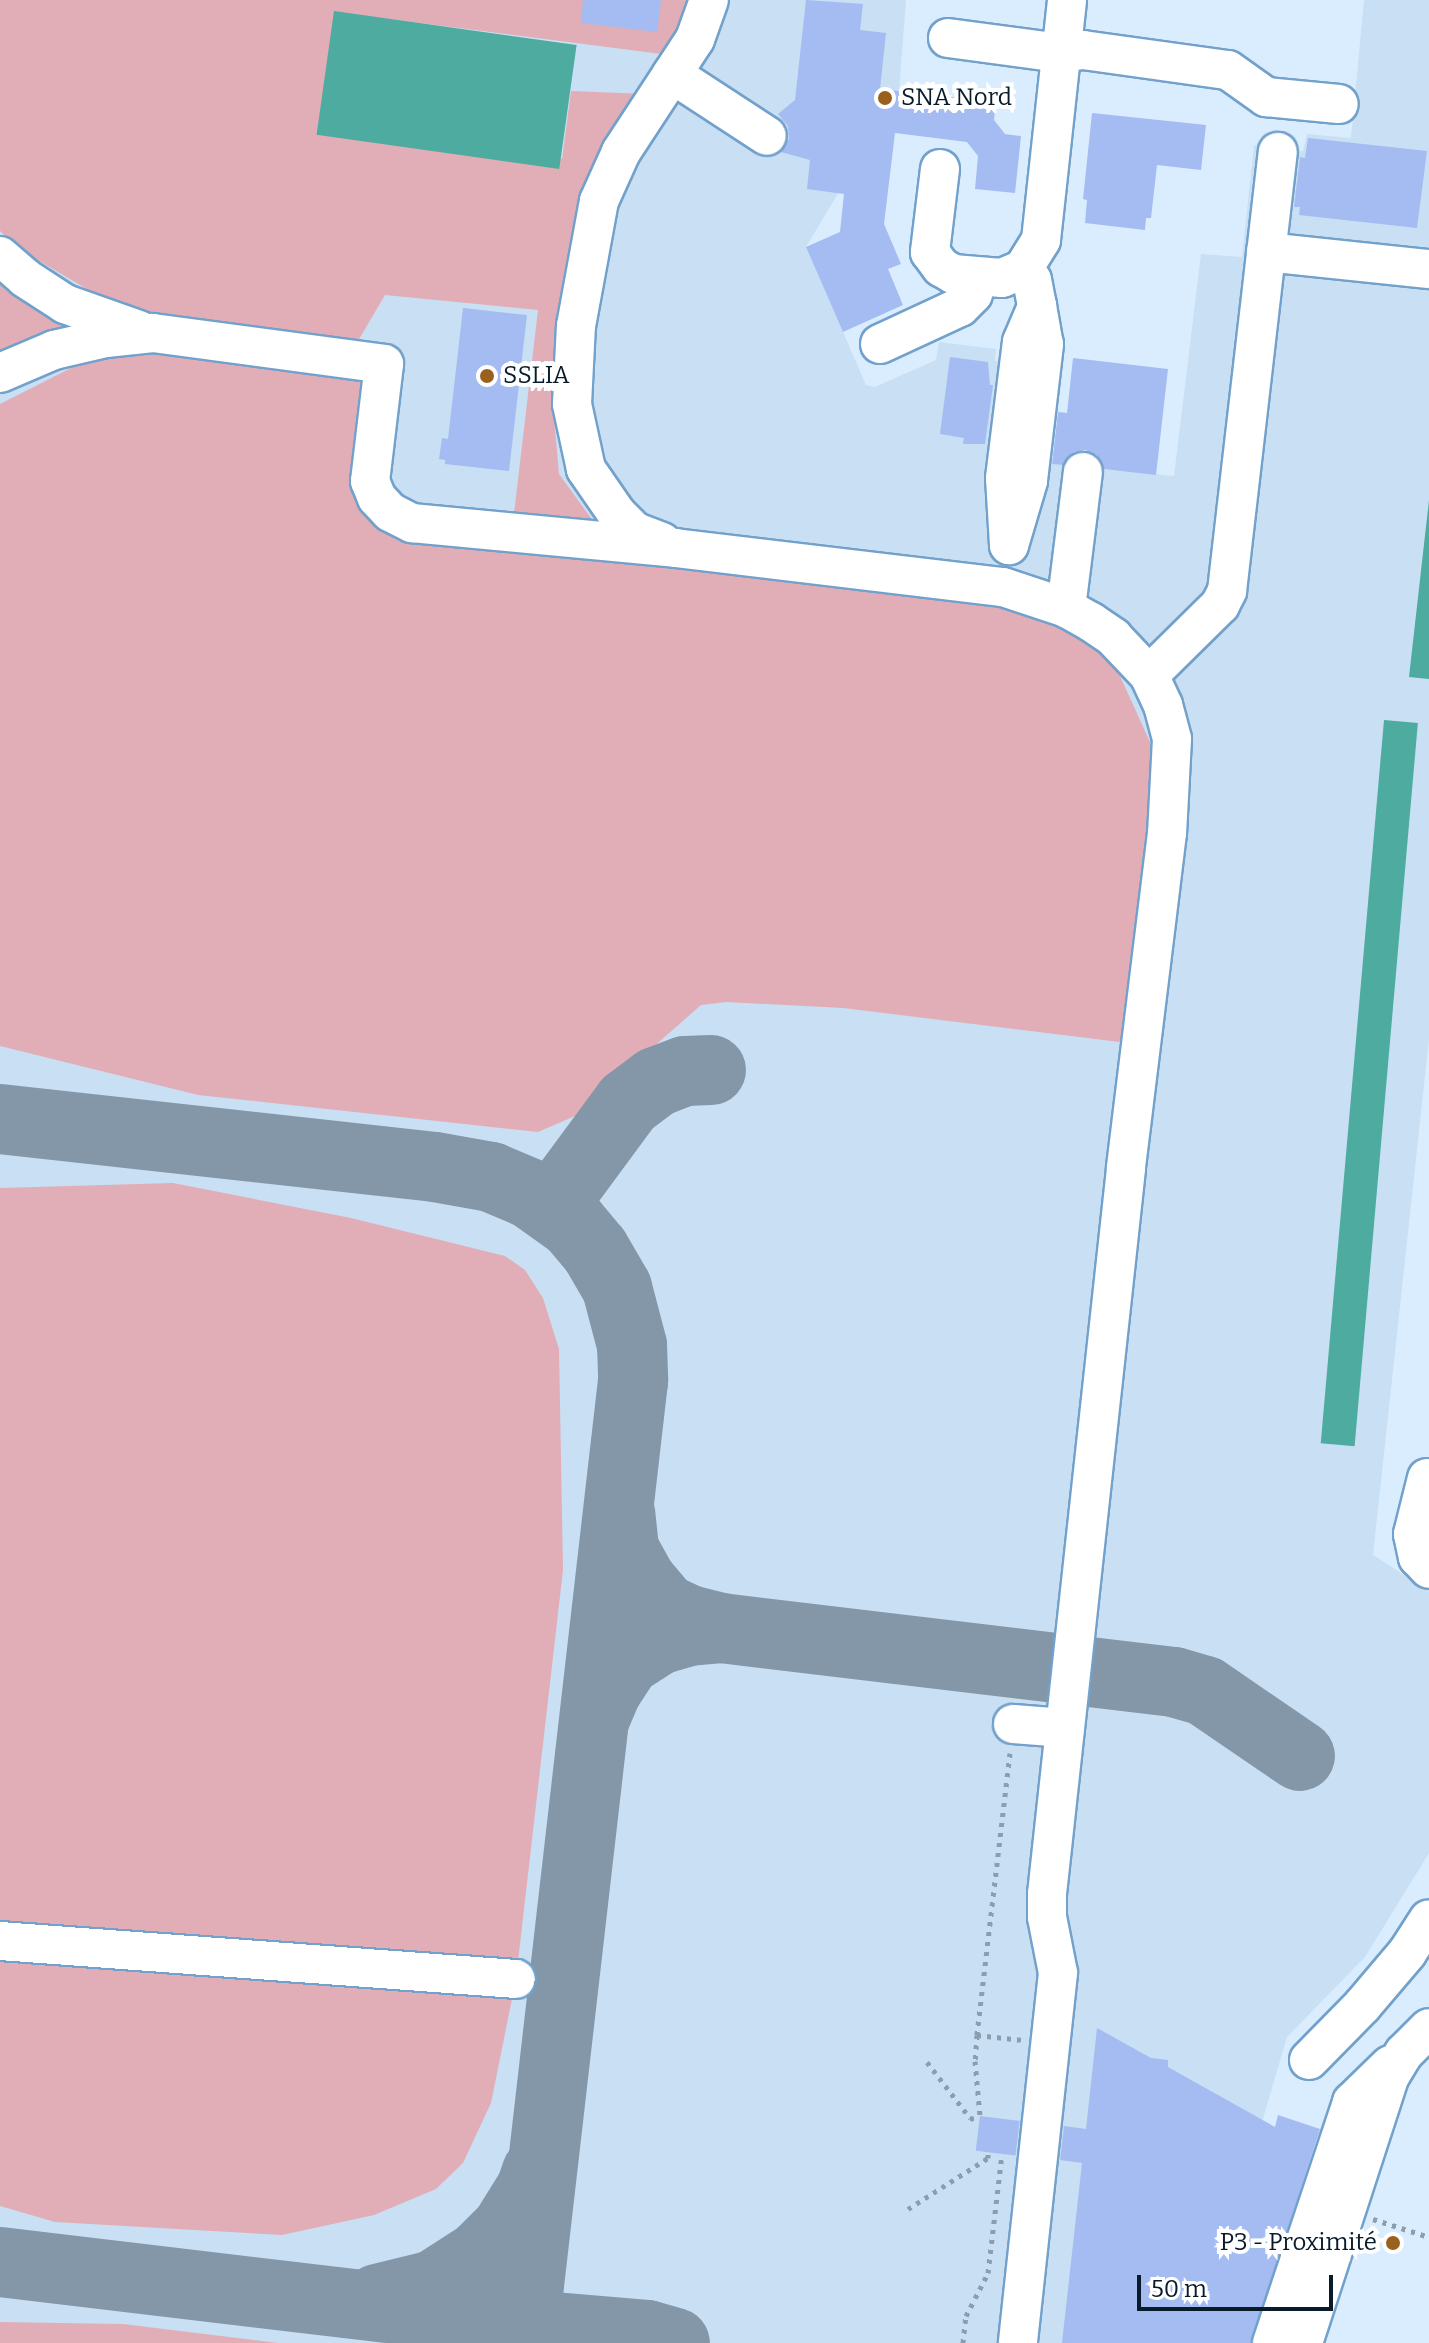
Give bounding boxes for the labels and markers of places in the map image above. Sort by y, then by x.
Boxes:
place label: SNA Nord [901,84,1012,112]
marker: SNA Nord [876,89,894,107]
place label: SSLIA [503,362,569,390]
marker: SSLIA [478,367,496,385]
place label: P3 - Proximité [1220,2229,1377,2257]
marker: P3 - Proximité [1384,2234,1402,2252]

